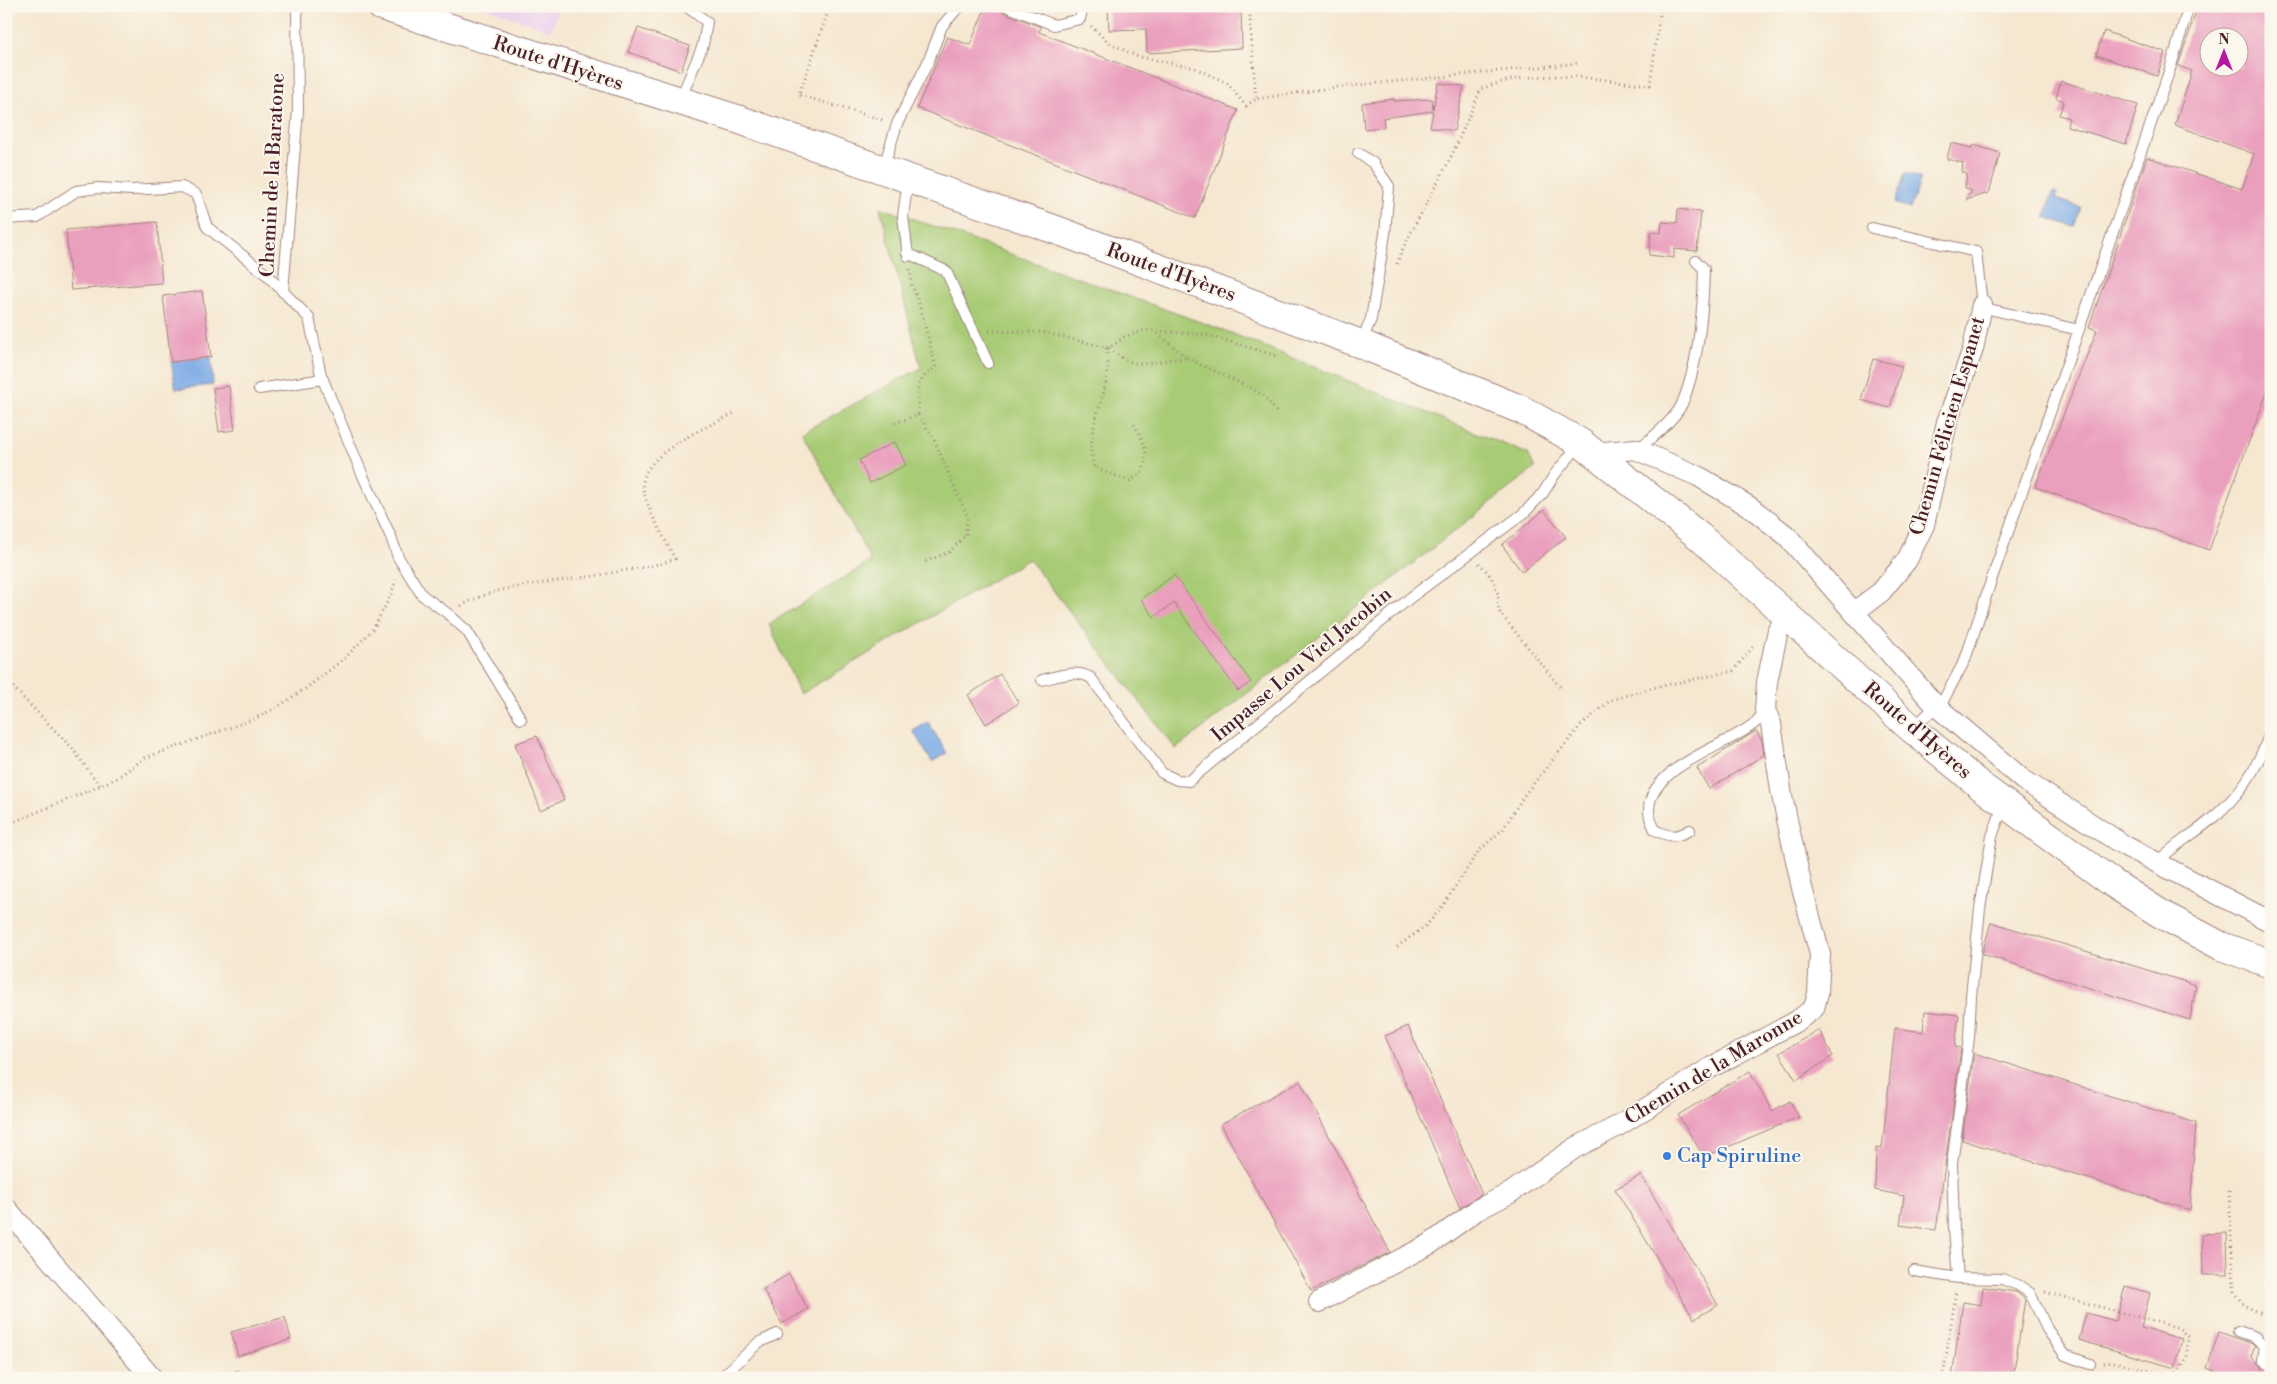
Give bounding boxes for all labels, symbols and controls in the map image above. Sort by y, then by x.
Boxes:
north arrow [2200,28,2250,78]
street label: Route d'Hyères [490,31,626,97]
text: N [2218,31,2230,49]
street label: Chemin de la Baratone [255,72,291,278]
street label: Route d'Hyères [1103,238,1239,308]
street label: Chemin Félicien Espanet [1905,314,1991,538]
street label: Impasse Lou Viel Jacobin [1207,582,1398,748]
street label: Route d'Hyères [1858,677,1976,785]
street label: Chemin de la Maronne [1621,1005,1807,1131]
place label: Cap Spiruline [1677,1144,1801,1169]
marker: Cap Spiruline [1661,1150,1673,1162]

